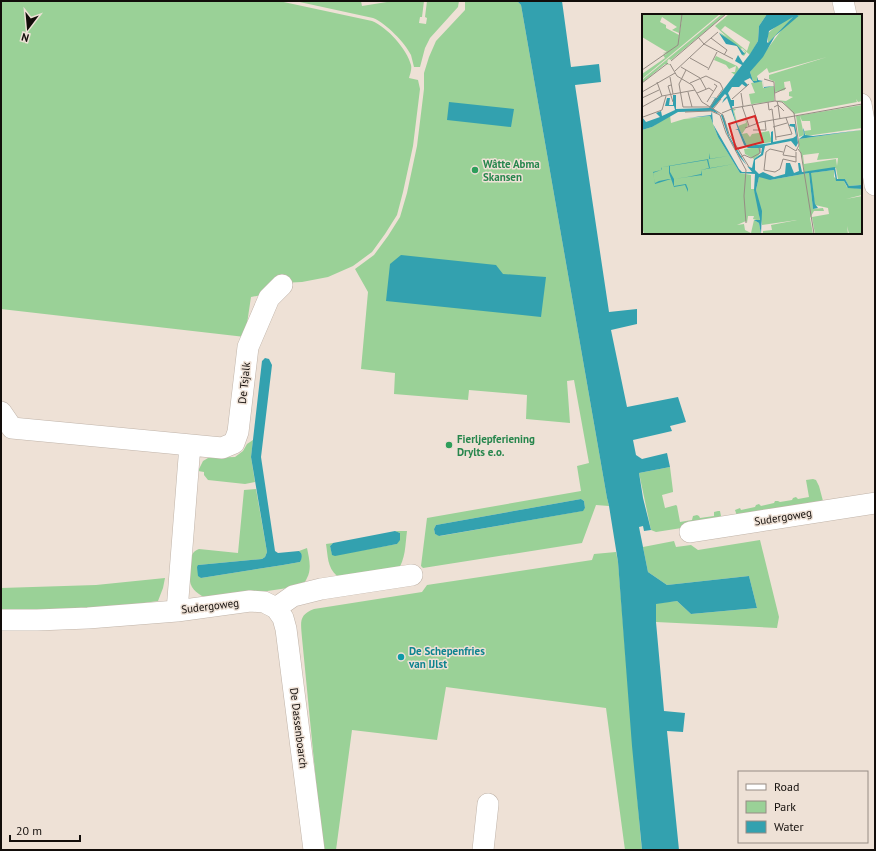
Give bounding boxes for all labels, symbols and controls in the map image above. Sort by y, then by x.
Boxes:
north arrow [8,8,48,48]
inset map [642,14,862,234]
text: N [20,30,31,45]
place label: Wâtte Abma Skansen [483,157,540,184]
marker: Wâtte Abma Skansen [470,165,480,175]
street label: De Tsjalk [235,361,253,405]
place label: Fierljepferiening Drylts e.o. [457,432,535,459]
marker: Fierljepferiening Drylts e.o. [444,440,454,450]
street label: Sudergoweg [753,506,813,528]
street label: Sudergoweg [180,596,240,616]
place label: De Schepenfries van IJlst [408,644,485,671]
marker: De Schepenfries van IJlst [396,652,406,662]
street label: De Dassenboarch [287,687,311,769]
legend [738,771,868,843]
text: Road [774,779,799,794]
text: Park [774,799,796,814]
scale bar [10,817,80,843]
text: Water [774,819,804,834]
text: 20 m [16,823,42,838]

